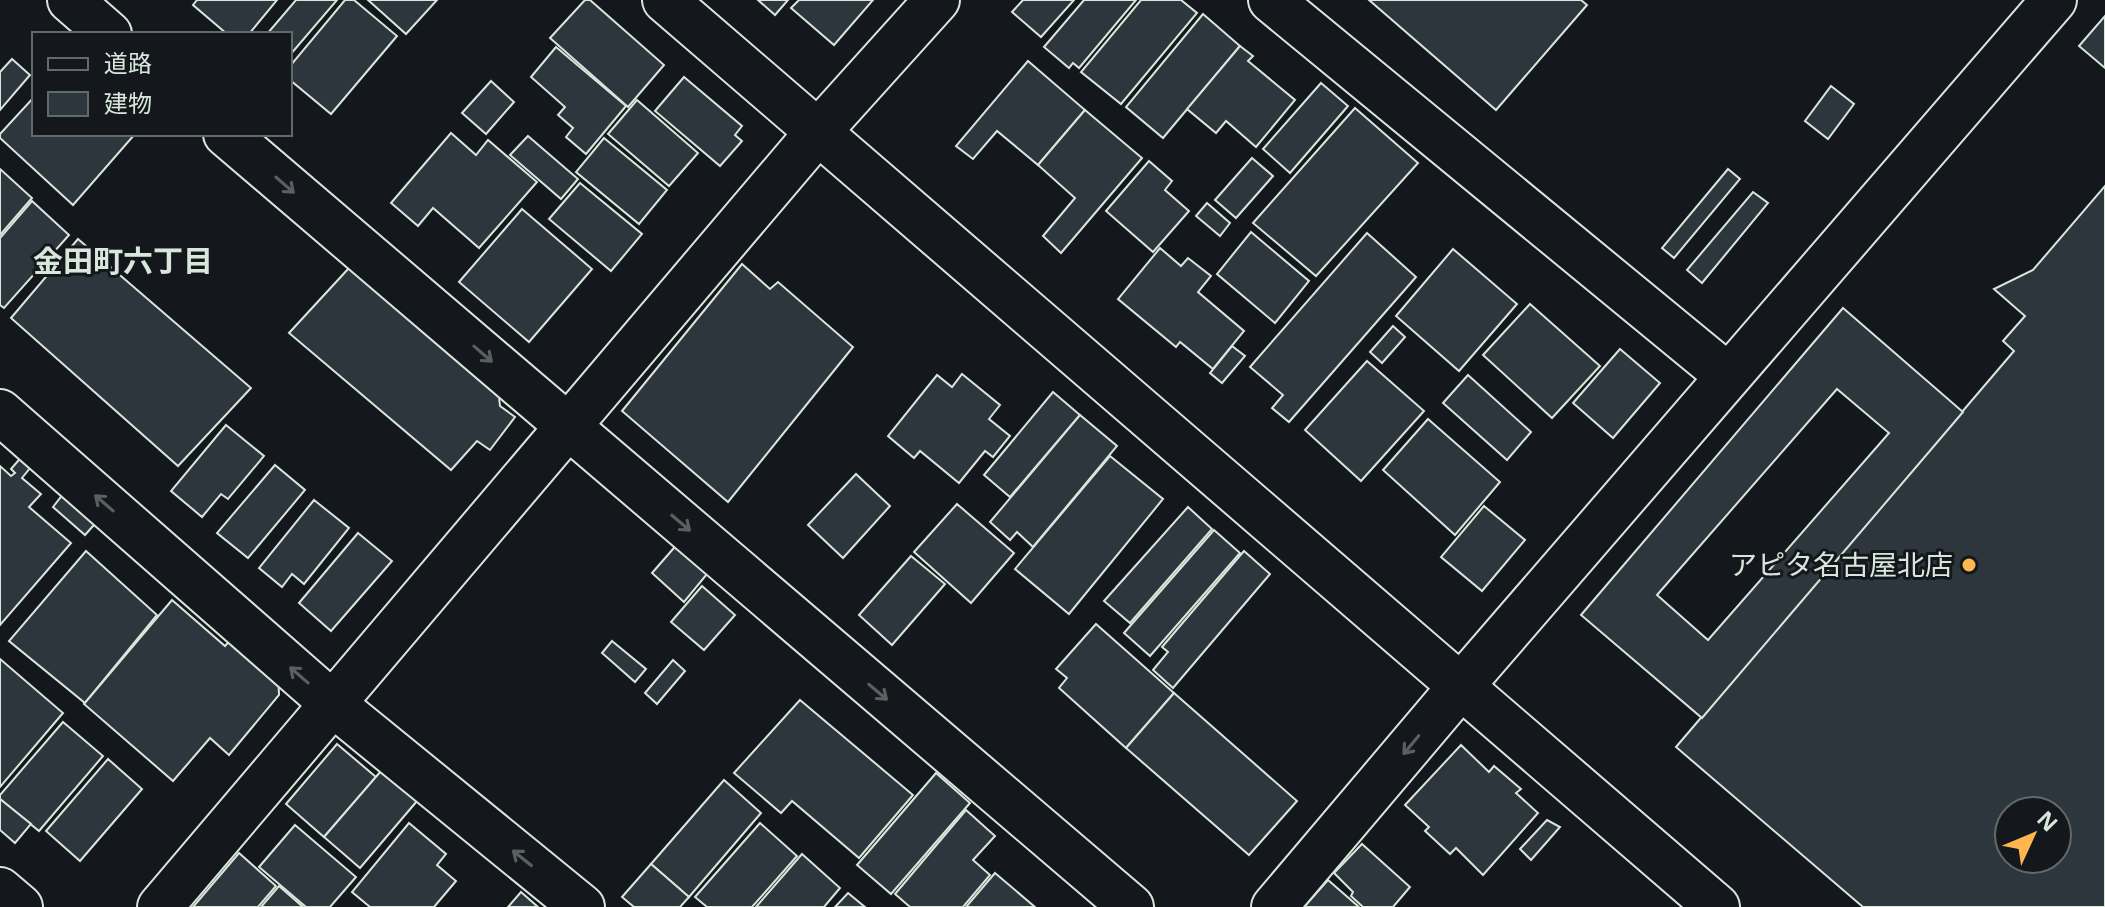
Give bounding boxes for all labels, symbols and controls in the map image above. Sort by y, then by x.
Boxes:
legend [32,32,292,136]
text: 道路 [104,46,152,79]
text: 建物 [104,86,152,119]
one-way arrow [275,176,295,194]
district label: 金田町六丁目 [33,240,213,281]
one-way arrow [472,345,493,363]
one-way arrow [95,494,115,512]
one-way arrow [670,514,690,532]
place label: アピタ名古屋北店 [1729,545,1953,583]
marker: アピタ名古屋北店 [1960,556,1978,574]
one-way arrow [290,666,310,684]
one-way arrow [868,682,888,700]
one-way arrow [1402,734,1420,755]
north arrow [1993,795,2073,875]
text: N [2031,804,2065,837]
one-way arrow [512,849,533,867]

